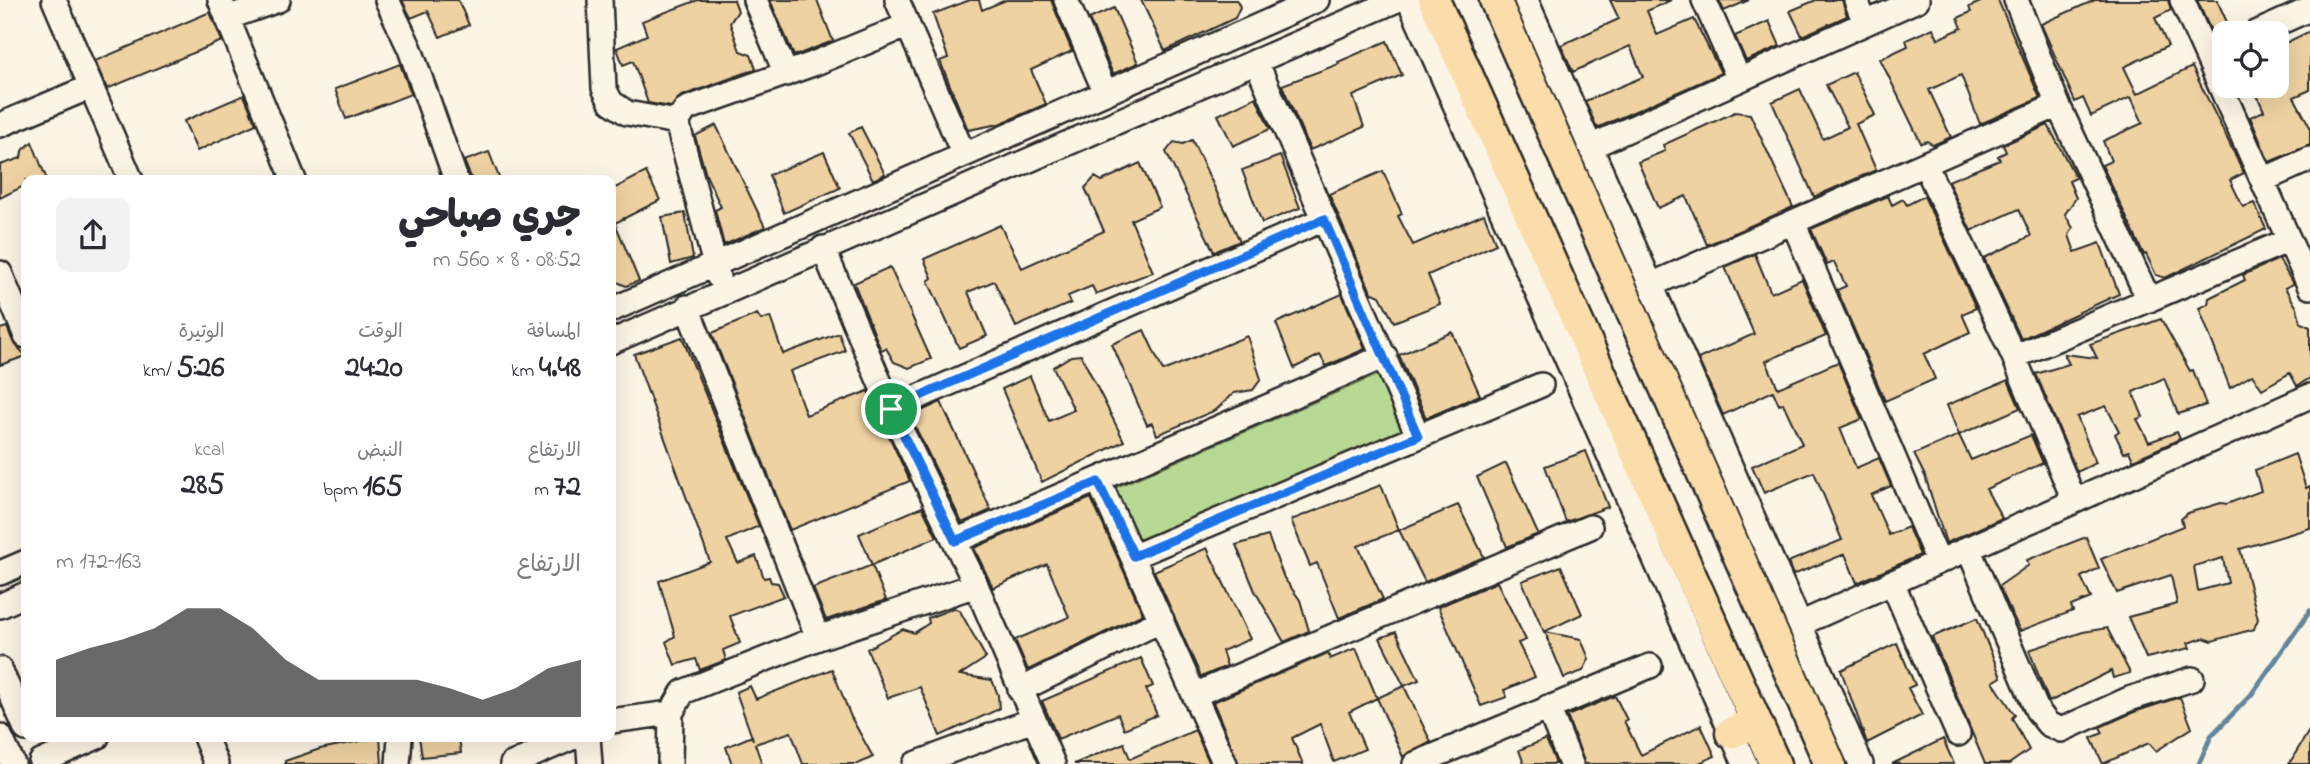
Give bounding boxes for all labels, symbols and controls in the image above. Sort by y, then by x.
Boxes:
map controls [2212,21,2289,98]
button: locate [2212,21,2289,98]
text: جري صباحي [398,190,581,246]
button: share [56,198,130,272]
text: 08:52 · 8 × 560 m [433,244,581,277]
text: الوتيرة [178,319,224,346]
text: الوقت [358,319,403,346]
text: المسافة [527,319,581,346]
text: 5:26 [177,347,224,391]
text: 24:20 [345,347,403,391]
text: 4.48 [539,347,581,391]
text: /km [143,358,177,385]
text: km [511,358,539,385]
pin [861,379,921,439]
icon: arrive [872,390,910,428]
text: kcal [194,437,224,464]
text: النبض [357,438,403,465]
text: الارتفاع [528,438,581,465]
text: 285 [181,464,224,508]
text: 165 [363,466,403,510]
text: 72 [554,466,581,510]
text: bpm [323,477,363,504]
text: m [534,477,554,504]
text: 163–172 m [56,546,141,579]
text: الارتفاع [517,549,581,582]

